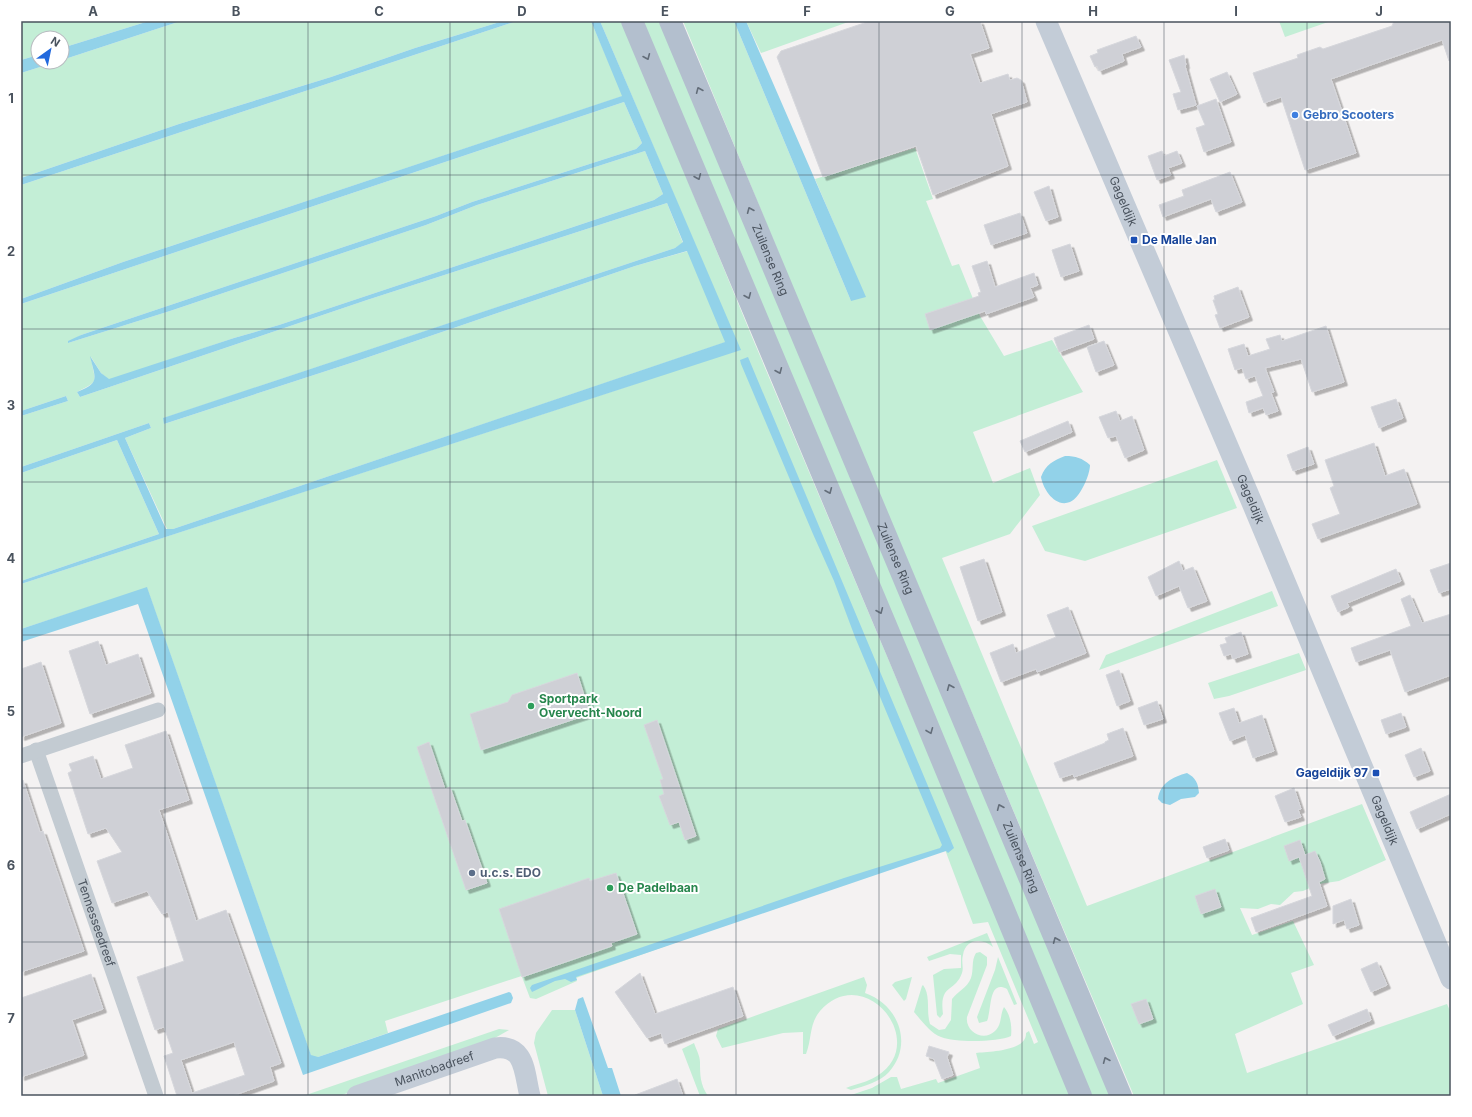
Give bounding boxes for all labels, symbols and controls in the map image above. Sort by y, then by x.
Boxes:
text: A [88,3,98,19]
text: B [232,3,241,19]
text: C [374,3,384,19]
text: D [517,3,527,19]
text: E [661,3,669,19]
text: F [803,3,811,19]
text: G [945,3,955,19]
text: H [1088,3,1098,19]
text: I [1234,3,1238,19]
text: J [1375,3,1383,19]
north arrow [30,30,70,70]
text: N [48,33,63,50]
one-way arrow [643,53,651,60]
one-way arrow [696,86,704,93]
text: 1 [8,90,14,106]
place label: Gebro Scooters [1303,107,1394,122]
marker: Gebro Scooters [1290,110,1300,120]
one-way arrow [693,172,701,180]
street label: Gageldijk [1106,174,1141,229]
one-way arrow [747,206,755,214]
street label: Zuilense Ring [749,222,792,298]
place label: De Malle Jan [1142,232,1217,247]
marker: De Malle Jan [1129,235,1139,245]
text: 2 [7,243,15,259]
one-way arrow [744,293,752,300]
one-way arrow [774,366,782,374]
text: 3 [7,397,15,413]
street label: Gageldijk [1234,472,1268,526]
one-way arrow [825,487,833,494]
street label: Zuilense Ring [874,520,918,597]
text: 4 [7,550,16,566]
one-way arrow [875,607,883,614]
one-way arrow [947,684,955,692]
place label: Sportpark Overvecht-Noord [539,691,642,720]
marker: Sportpark Overvecht-Noord [526,701,536,711]
text: 5 [7,703,15,719]
one-way arrow [925,727,933,734]
place label: Gageldijk 97 [1296,765,1368,780]
marker: Gageldijk 97 [1371,768,1381,778]
street label: Gageldijk [1368,793,1402,848]
one-way arrow [997,804,1005,811]
street label: Zuilense Ring [1000,819,1043,895]
text: 6 [7,857,15,873]
place label: u.c.s. EDO [480,865,541,880]
marker: u.c.s. EDO [467,868,477,878]
street label: Tennesseedreef [74,877,119,969]
place label: De Padelbaan [618,880,698,895]
marker: De Padelbaan [605,883,615,893]
one-way arrow [1052,937,1060,944]
text: 7 [7,1010,15,1026]
street label: Manitobadreef [393,1048,476,1089]
one-way arrow [1103,1057,1111,1064]

